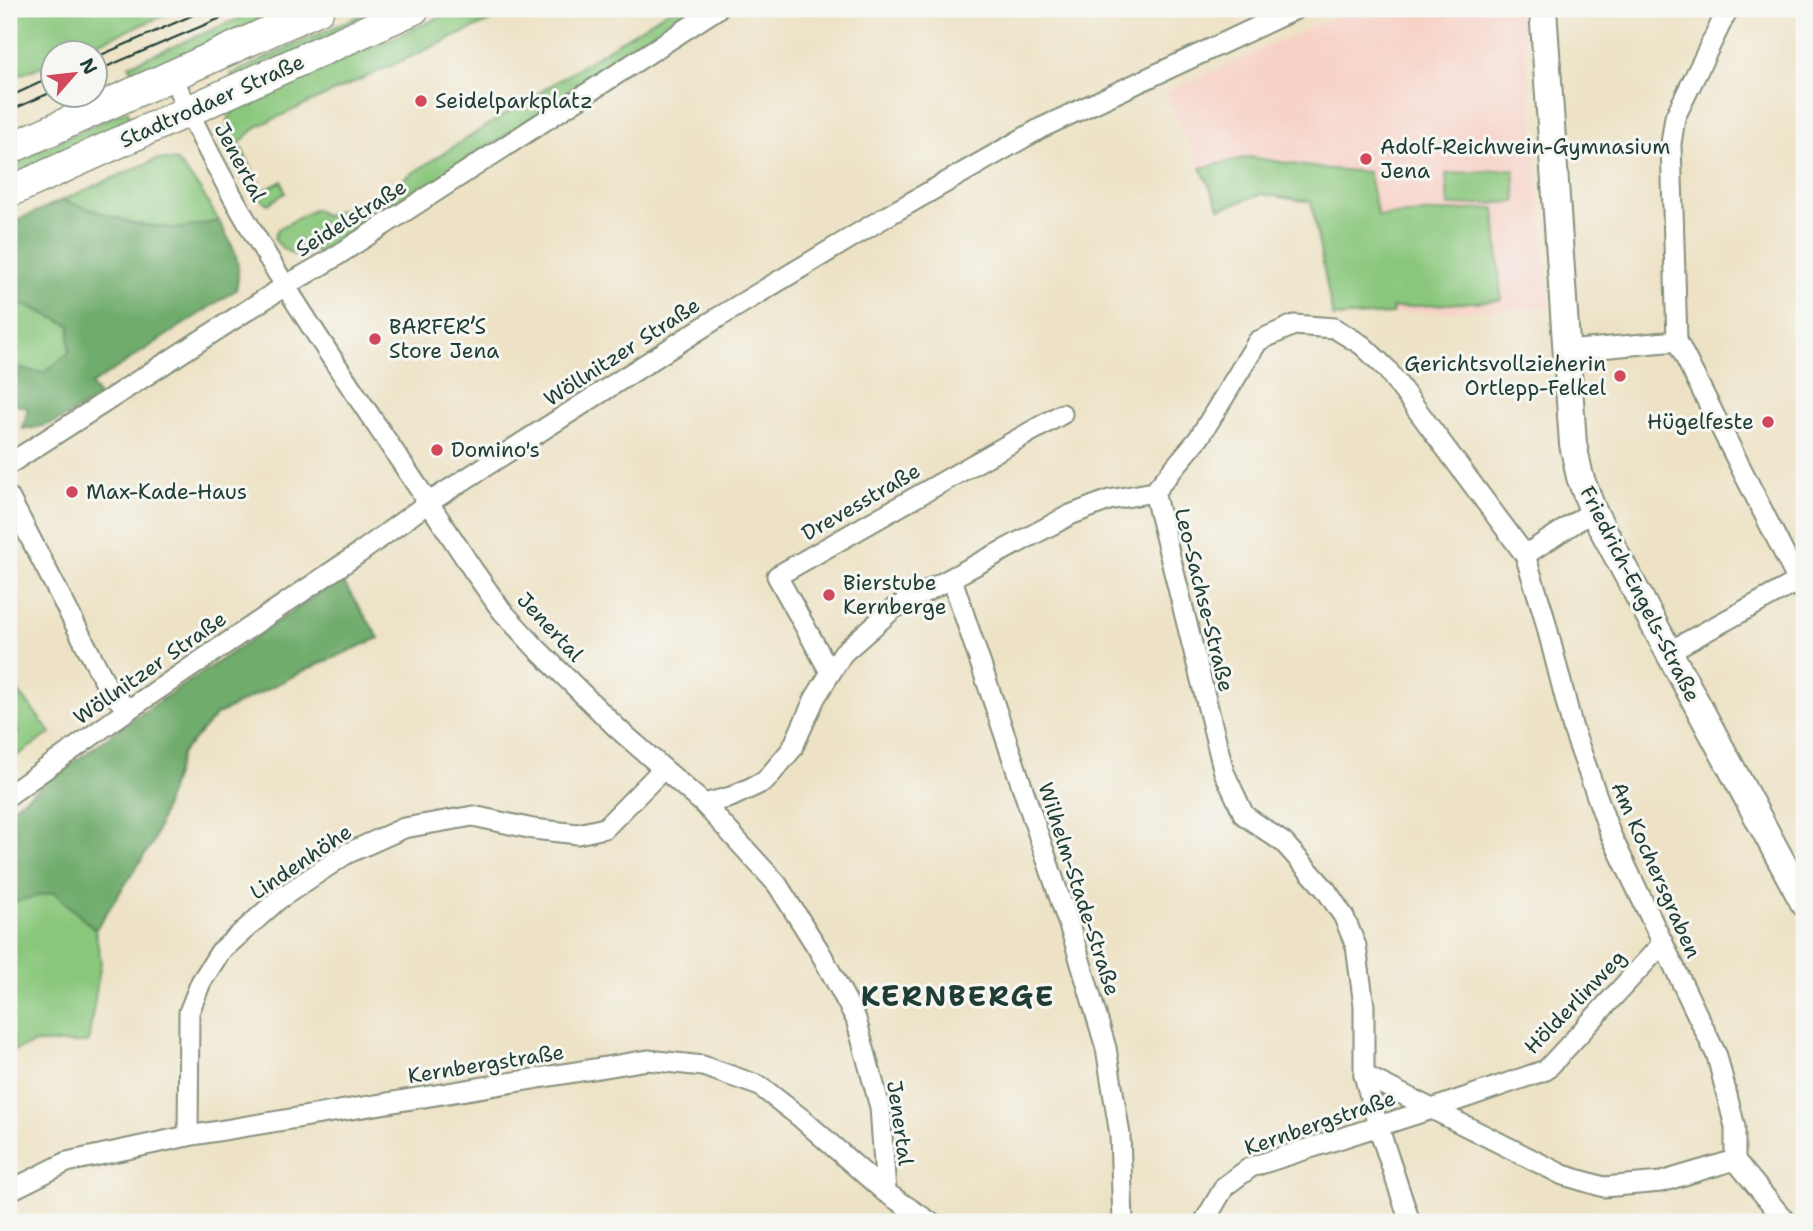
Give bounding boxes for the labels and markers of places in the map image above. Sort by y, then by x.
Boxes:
place label: Seidelparkplatz [435,87,593,115]
marker: Seidelparkplatz [413,93,429,109]
place label: Adolf-Reichwein-Gymnasium Jena [1380,133,1670,185]
marker: Adolf-Reichwein-Gymnasium Jena [1358,151,1374,167]
place label: BARFER’S Store Jena [389,313,499,365]
marker: BARFER’S Store Jena [367,331,383,347]
place label: Gerichtsvollzieherin Ortlepp-Felkel [1404,350,1607,402]
marker: Gerichtsvollzieherin Ortlepp-Felkel [1612,368,1628,384]
place label: Hügelfeste [1647,408,1754,436]
marker: Hügelfeste [1760,414,1776,430]
place label: Domino's [451,436,540,464]
marker: Domino's [429,442,445,458]
place label: Max-Kade-Haus [86,478,247,506]
marker: Max-Kade-Haus [64,484,80,500]
place label: Bierstube Kernberge [843,569,947,621]
marker: Bierstube Kernberge [821,587,837,603]

